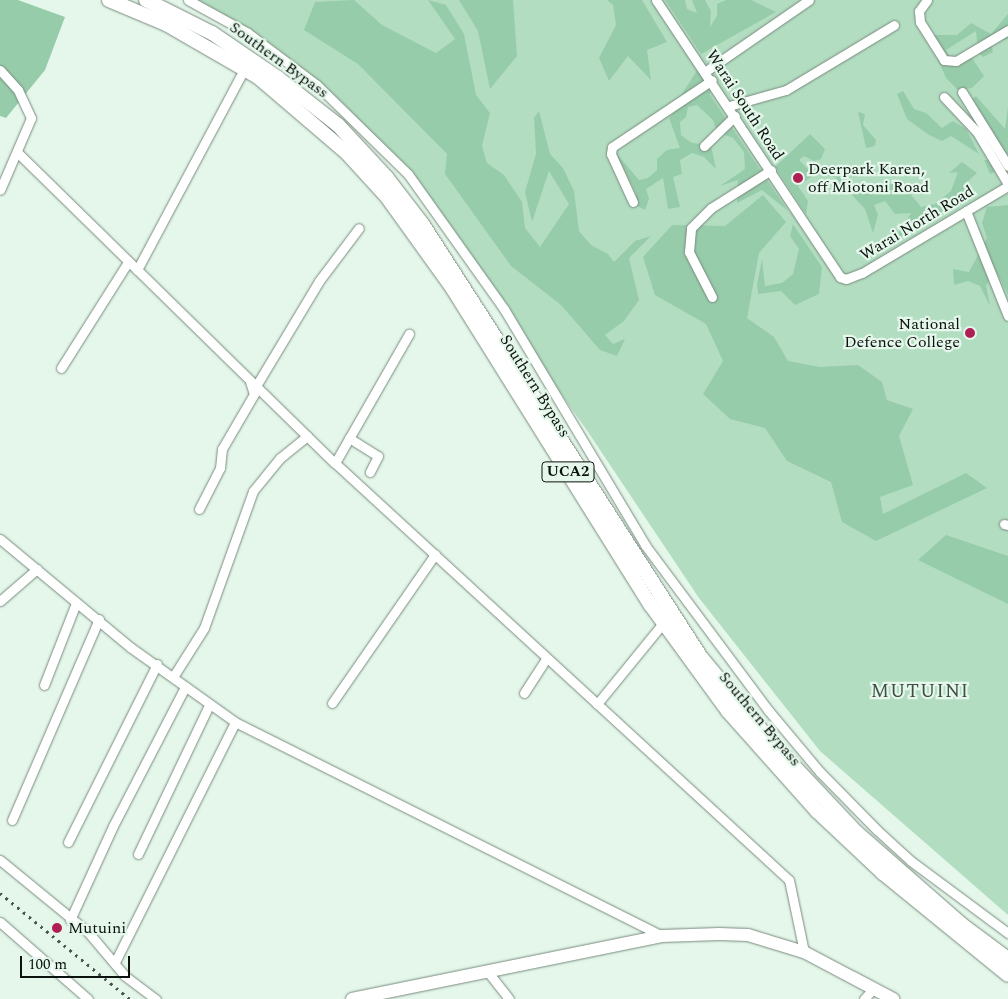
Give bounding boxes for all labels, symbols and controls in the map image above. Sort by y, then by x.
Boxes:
street label: Southern Bypass [226,18,332,102]
street label: Warai South Road [702,46,788,164]
place label: Deerpark Karen, off Miotoni Road [808,159,929,197]
marker: Deerpark Karen, off Miotoni Road [792,172,804,184]
street label: Warai North Road [857,181,977,265]
place label: National Defence College [844,314,960,352]
marker: National Defence College [964,327,976,339]
street label: Southern Bypass [496,331,574,441]
road number: UCA2 [540,460,596,484]
street label: Southern Bypass [715,668,805,770]
district label: MUTUINI [870,681,970,703]
place label: Mutuini [68,918,126,938]
marker: Mutuini [50,921,64,935]
scale bar [22,946,132,978]
text: 100 m [28,953,67,976]

